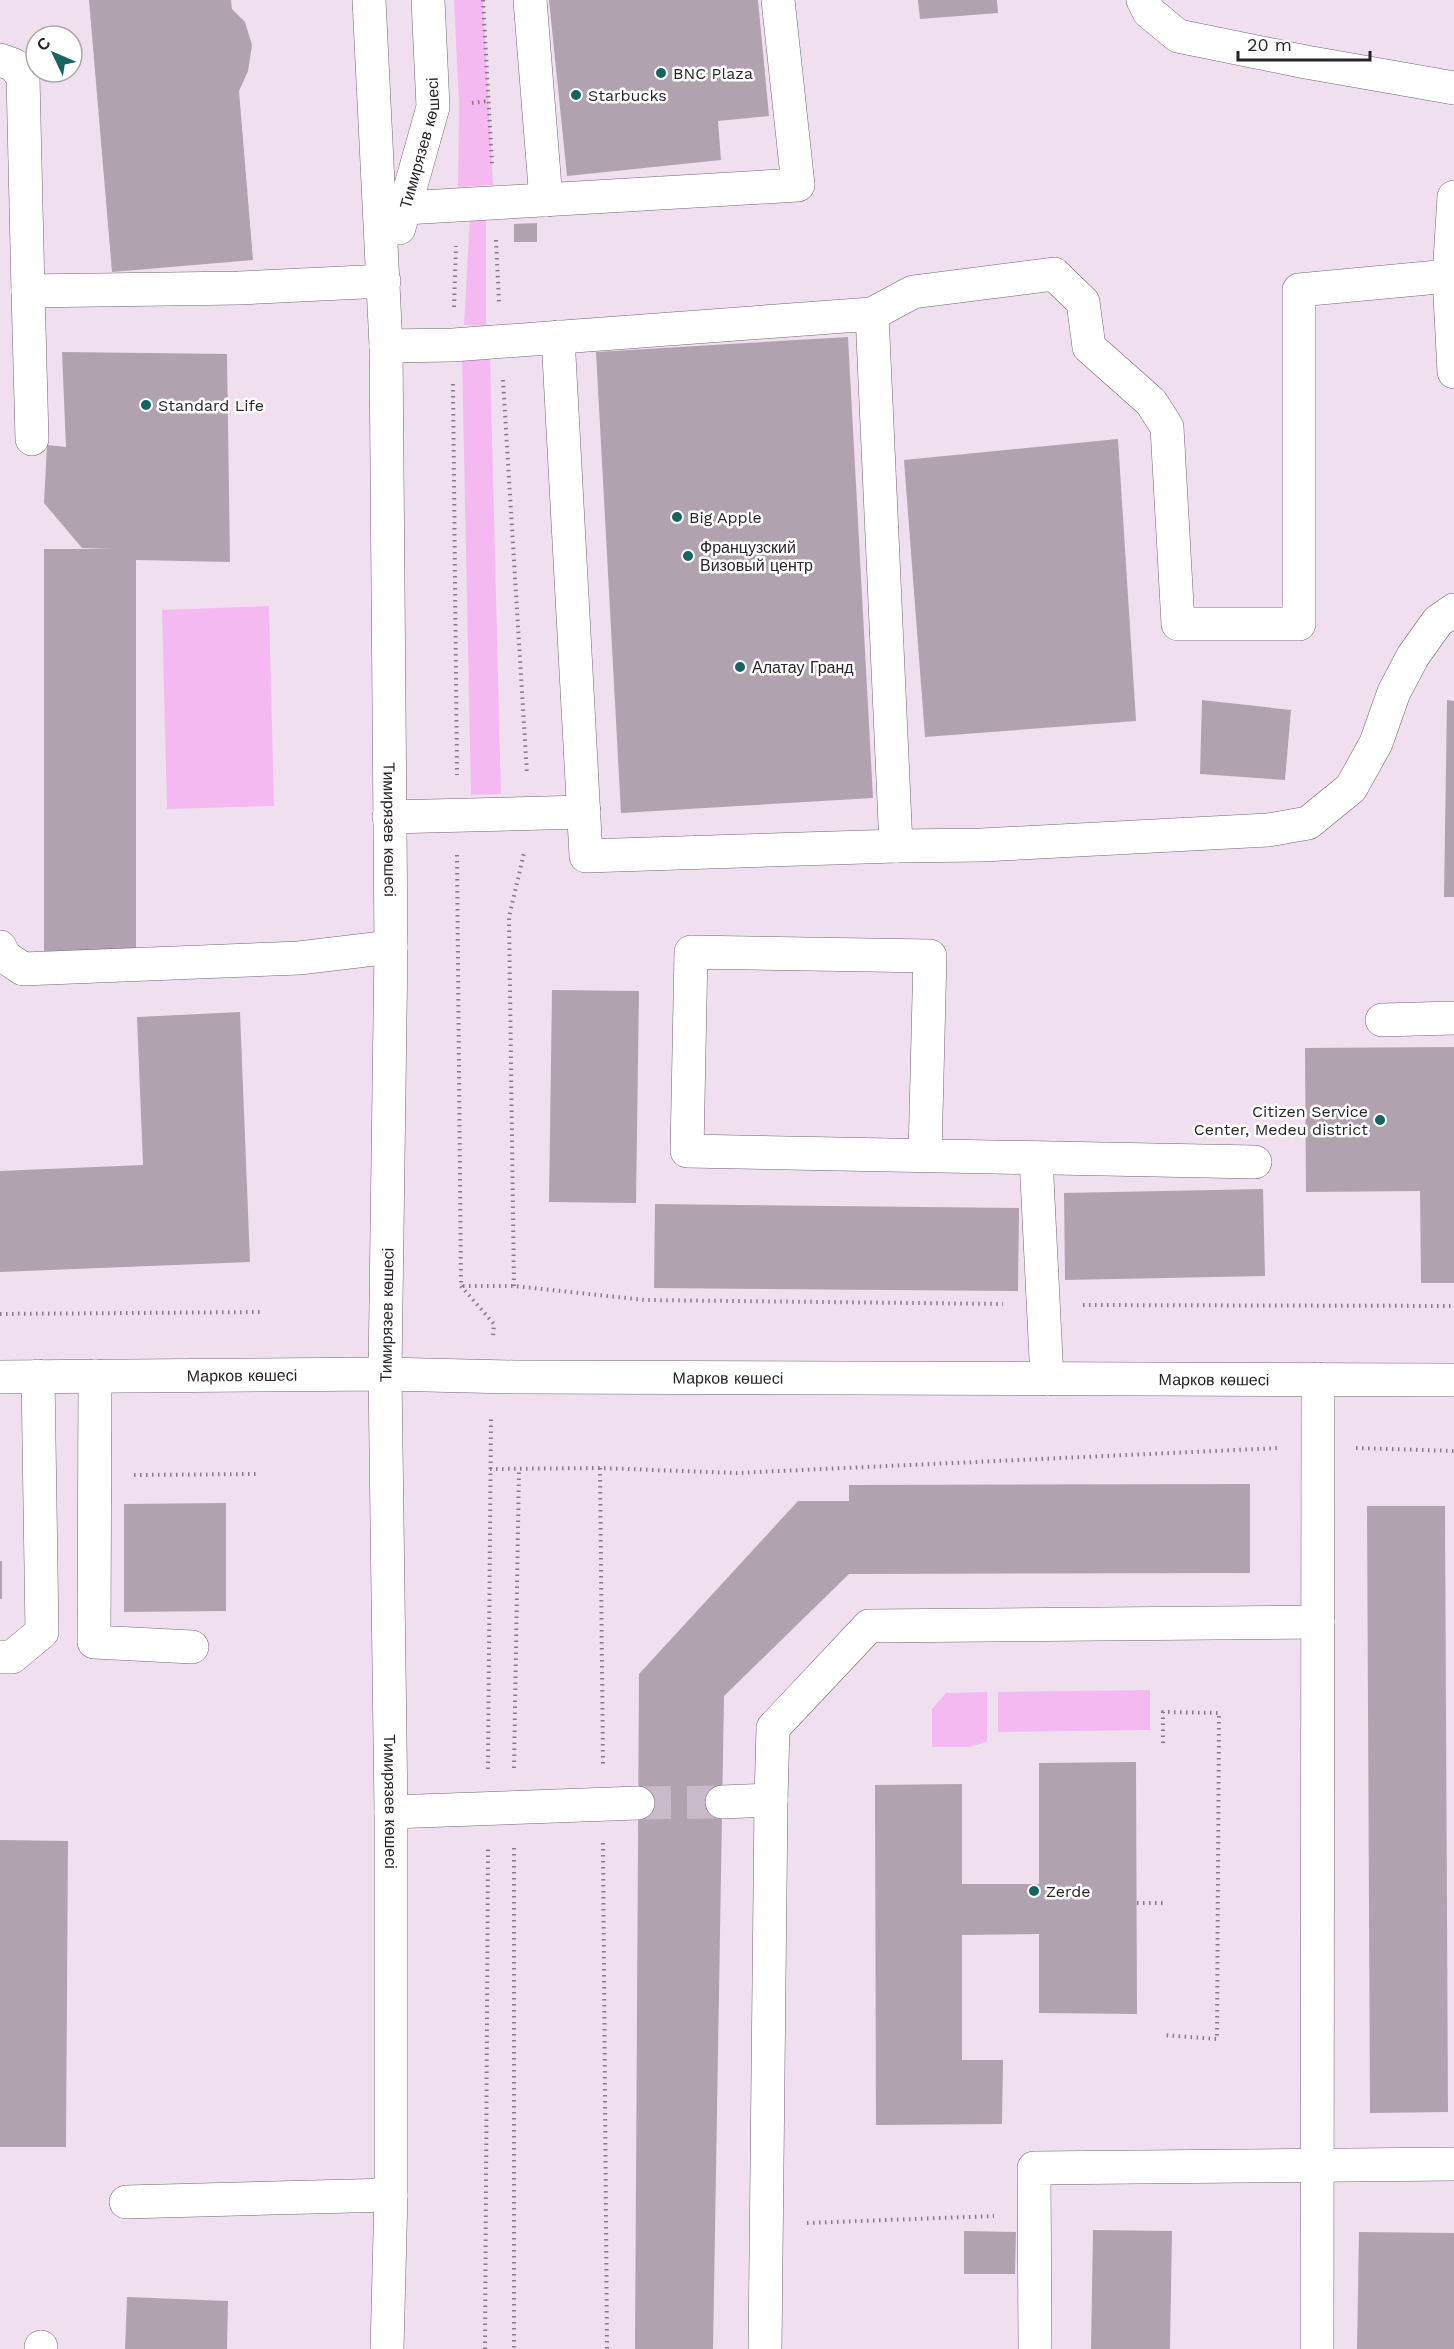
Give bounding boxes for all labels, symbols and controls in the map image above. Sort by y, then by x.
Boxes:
north arrow [24,24,84,84]
scale bar [1238,24,1370,62]
text: С [33,33,55,55]
text: 20 m [1247,34,1292,55]
place label: BNC Plaza [673,64,753,83]
marker: BNC Plaza [654,66,668,80]
street label: Тимирязев көшесі [395,77,443,211]
place label: Starbucks [588,86,667,105]
marker: Starbucks [569,88,583,102]
place label: Standard Life [158,396,264,415]
marker: Standard Life [139,398,153,412]
place label: Big Apple [689,508,762,527]
marker: Big Apple [670,510,684,524]
place label: Французский Визовый центр [700,538,813,575]
marker: Французский Визовый центр [681,549,695,563]
place label: Алатау Гранд [752,658,854,677]
marker: Алатау Гранд [733,660,747,674]
street label: Тимирязев көшесі [380,762,400,897]
place label: Citizen Service Center, Medeu district [1194,1102,1368,1139]
marker: Citizen Service Center, Medeu district [1373,1113,1387,1127]
street label: Тимирязев көшесі [376,1248,398,1382]
street label: Марков көшесі [187,1365,297,1385]
street label: Марков көшесі [673,1368,783,1387]
street label: Марков көшесі [1159,1370,1269,1389]
street label: Тимирязев көшесі [380,1734,401,1869]
place label: Zerde [1046,1882,1090,1901]
marker: Zerde [1027,1884,1041,1898]

